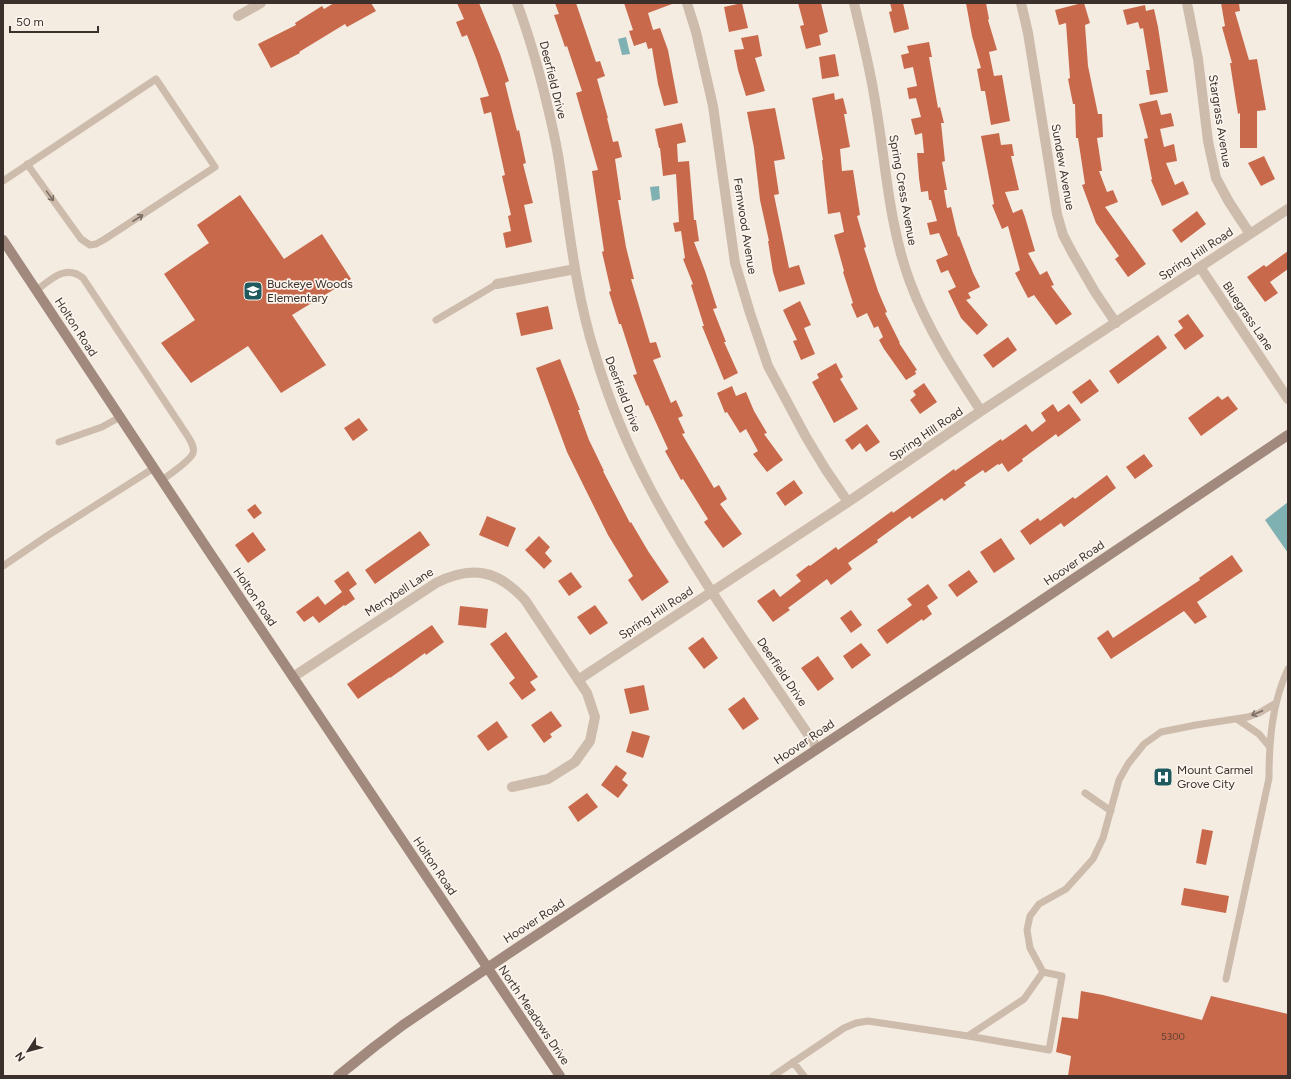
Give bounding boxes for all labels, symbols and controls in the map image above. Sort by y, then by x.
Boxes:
scale bar [10,8,98,34]
text: 50 m [16,15,44,29]
street label: Deerfield Drive [537,40,570,121]
street label: Stargrass Avenue [1206,73,1234,169]
street label: Sundew Avenue [1049,123,1078,212]
street label: Spring Cress Avenue [886,134,920,247]
street label: Fernwood Avenue [730,177,760,276]
one-way arrow [46,190,54,201]
one-way arrow [132,214,143,222]
street label: Spring Hill Road [1156,225,1236,283]
place label: Buckeye Woods Elementary [267,277,353,305]
street label: Bluegrass Lane [1220,279,1276,354]
school or university icon: Buckeye Woods Elementary [242,280,264,302]
street label: Holton Road [52,295,100,359]
street label: Deerfield Drive [602,354,644,434]
street label: Spring Hill Road [887,404,965,464]
street label: Hoover Road [1041,538,1107,588]
street label: Merrybell Lane [362,564,436,619]
street label: Holton Road [230,565,280,629]
street label: Spring Hill Road [616,584,696,642]
street label: Deerfield Drive [754,635,810,709]
one-way arrow [1252,710,1264,718]
street label: Hoover Road [771,717,837,767]
place label: Mount Carmel Grove City [1177,763,1253,791]
hospital icon: Mount Carmel Grove City [1152,766,1174,788]
street label: Holton Road [410,834,460,898]
street label: Hoover Road [501,896,567,946]
street label: North Meadows Drive [496,963,573,1068]
house number: 5300 [1161,1030,1185,1043]
north arrow [8,1031,48,1071]
text: N [13,1049,28,1064]

